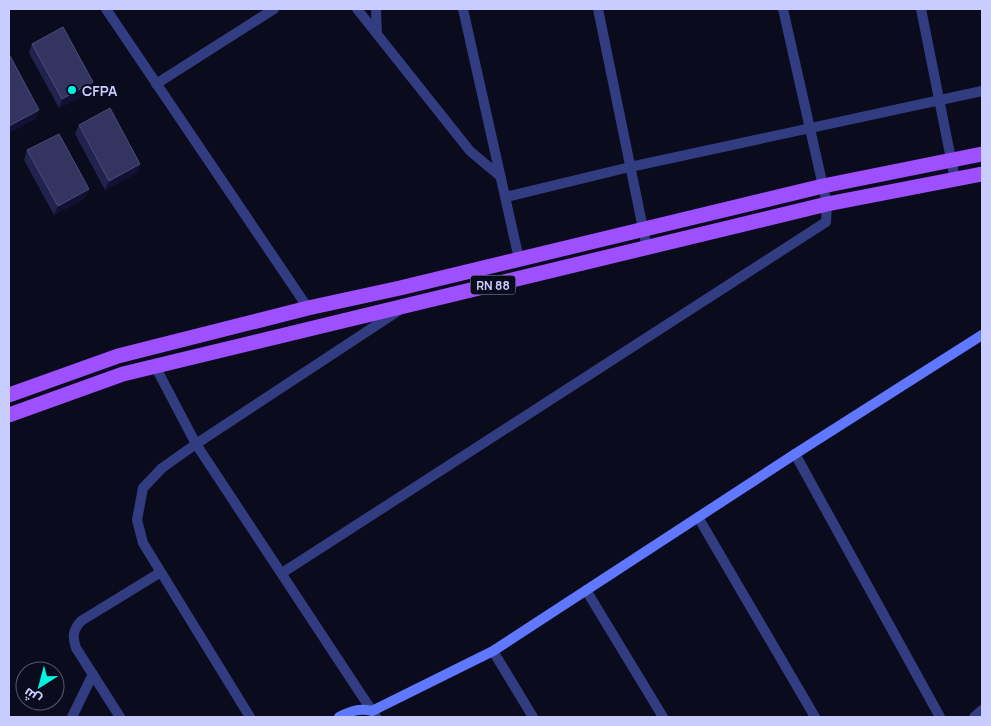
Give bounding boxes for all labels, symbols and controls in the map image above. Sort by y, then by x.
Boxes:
place label: CFPA [82,81,118,100]
marker: CFPA [66,84,78,96]
road number: RN 88 [470,276,516,294]
north arrow [15,661,65,711]
text: ش [19,684,45,710]

